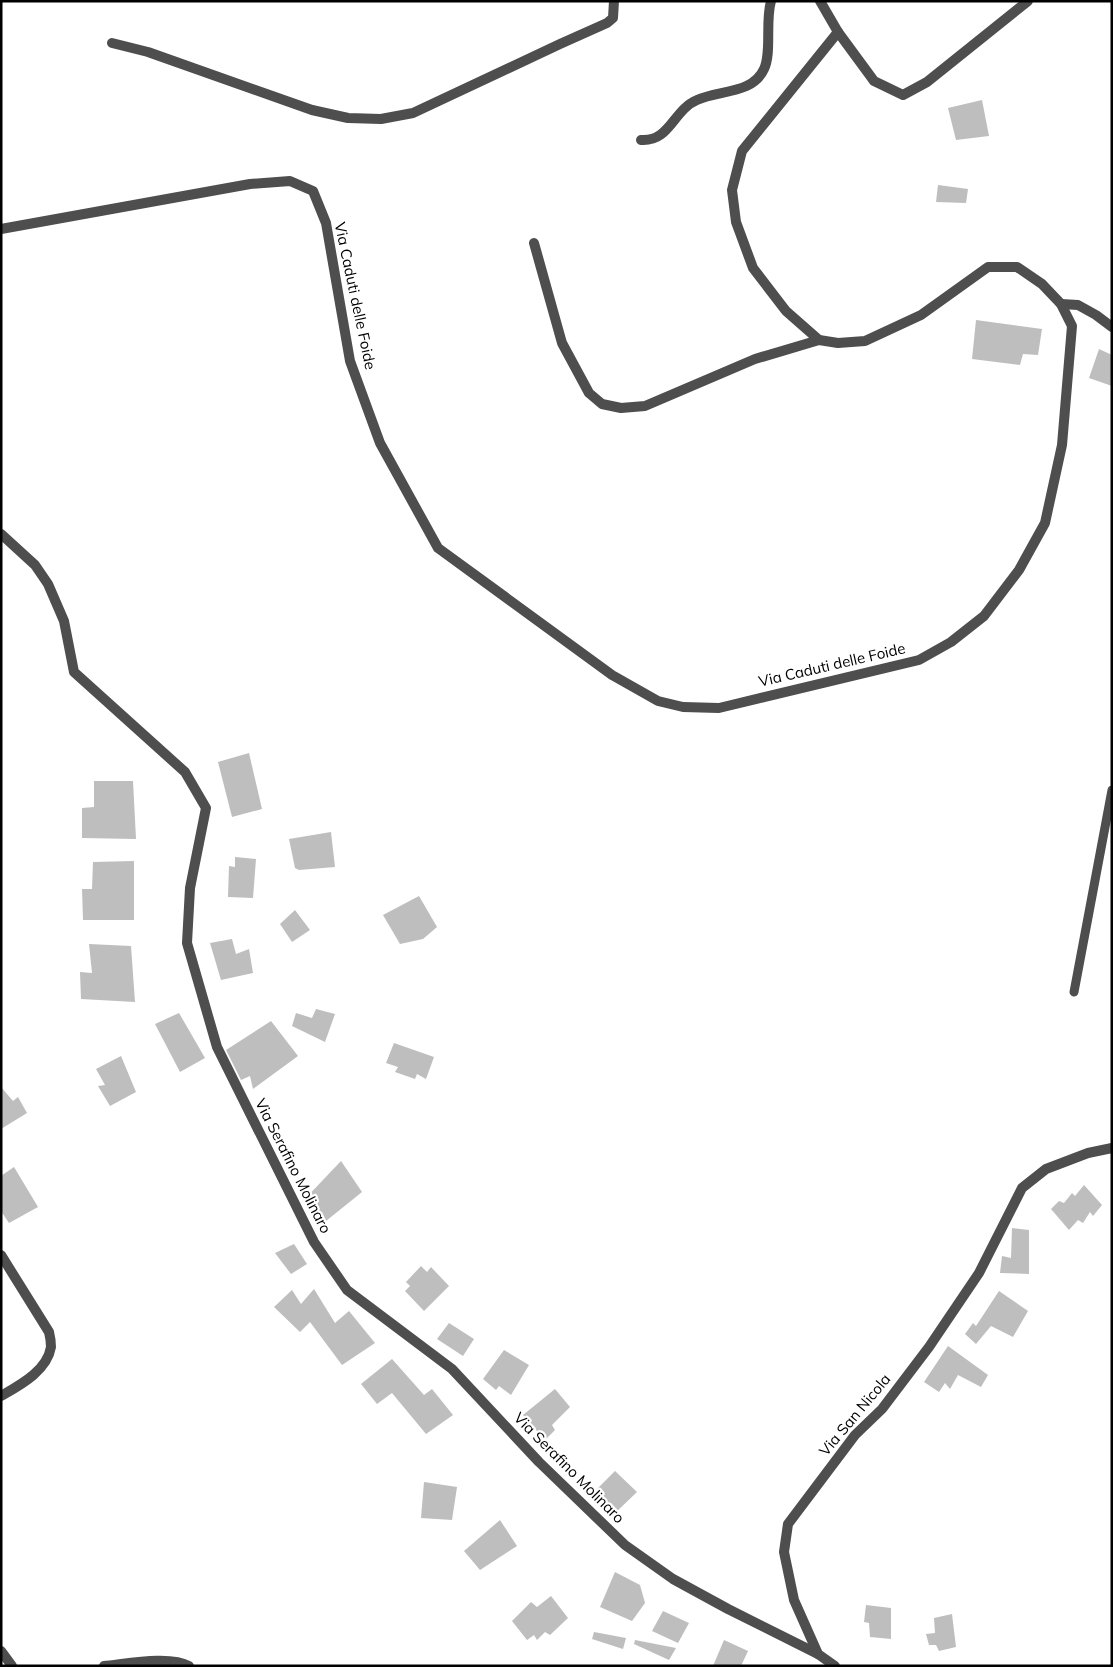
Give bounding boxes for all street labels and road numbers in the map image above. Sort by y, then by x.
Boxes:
street label: Via Caduti delle Foide [331,220,380,371]
street label: Via Caduti delle Foide [757,638,907,691]
street label: Via Serafino Molinaro [251,1095,336,1236]
street label: Via San Nicola [815,1370,894,1460]
street label: Via Serafino Molinaro [510,1408,629,1527]

